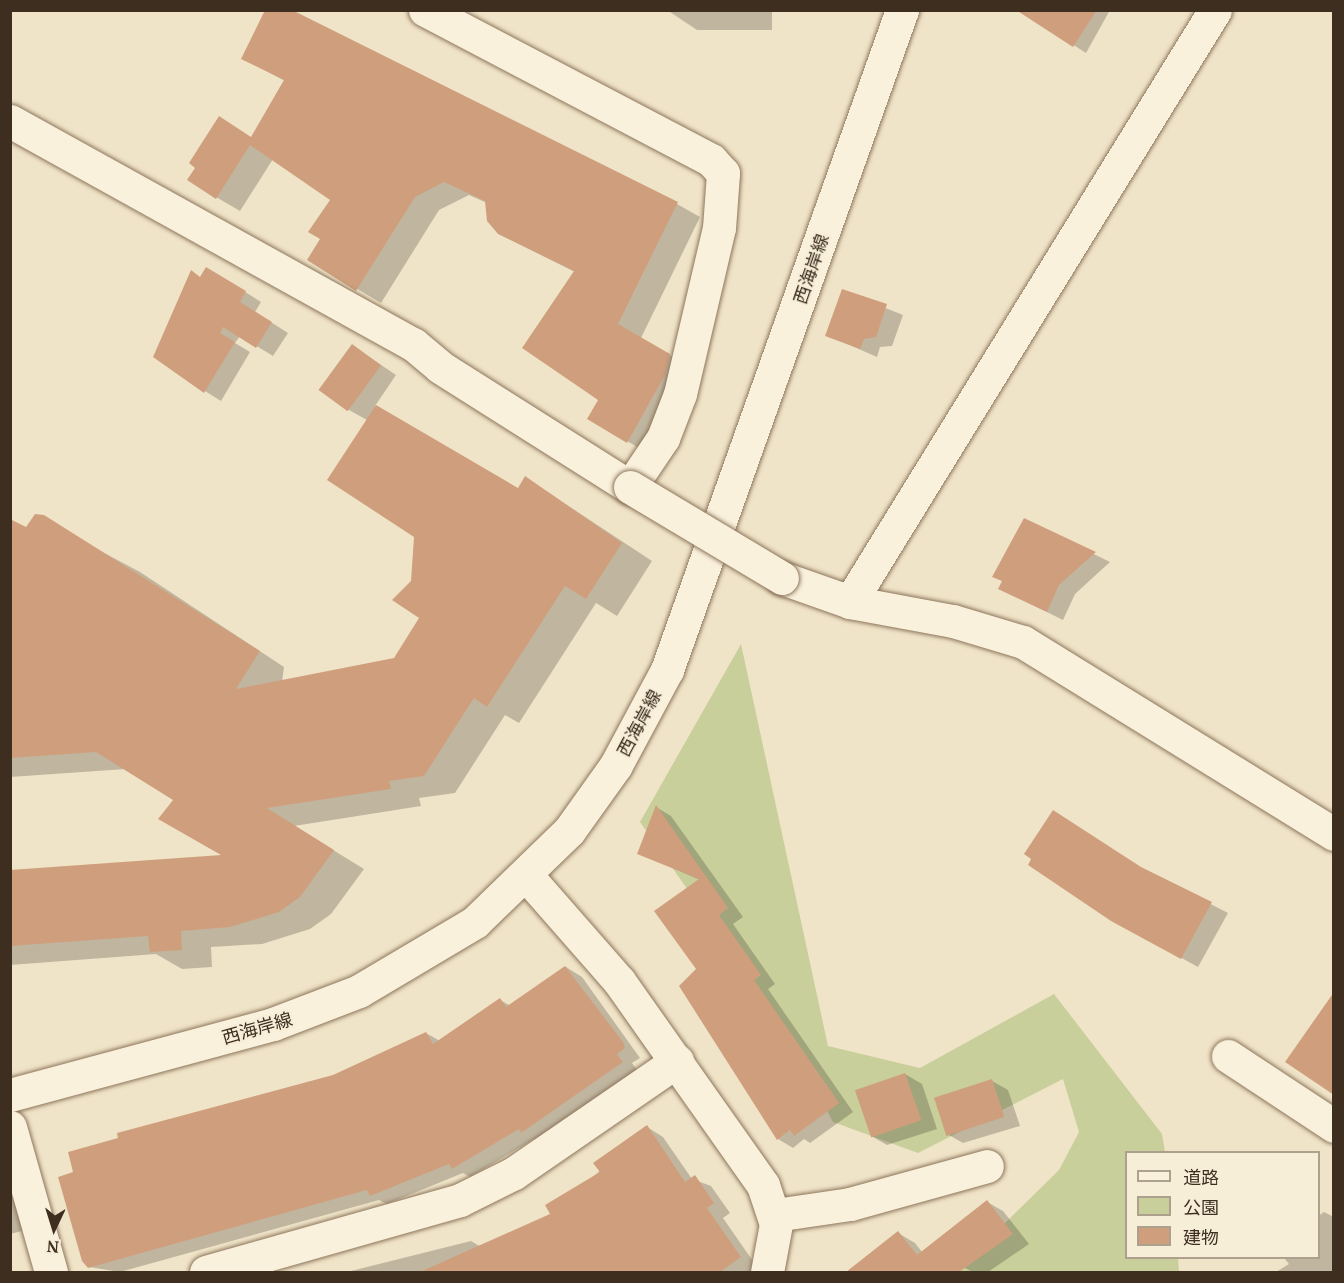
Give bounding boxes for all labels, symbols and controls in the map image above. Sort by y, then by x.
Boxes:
street label: 西海岸線 [789,231,833,307]
street label: 西海岸線 [613,686,665,760]
street label: 西海岸線 [219,1008,295,1048]
legend [1125,1151,1320,1259]
text: 道路 [1183,1165,1219,1189]
text: 公園 [1183,1195,1219,1219]
north arrow [24,1199,84,1259]
text: 建物 [1183,1225,1219,1249]
text: N [46,1236,60,1258]

